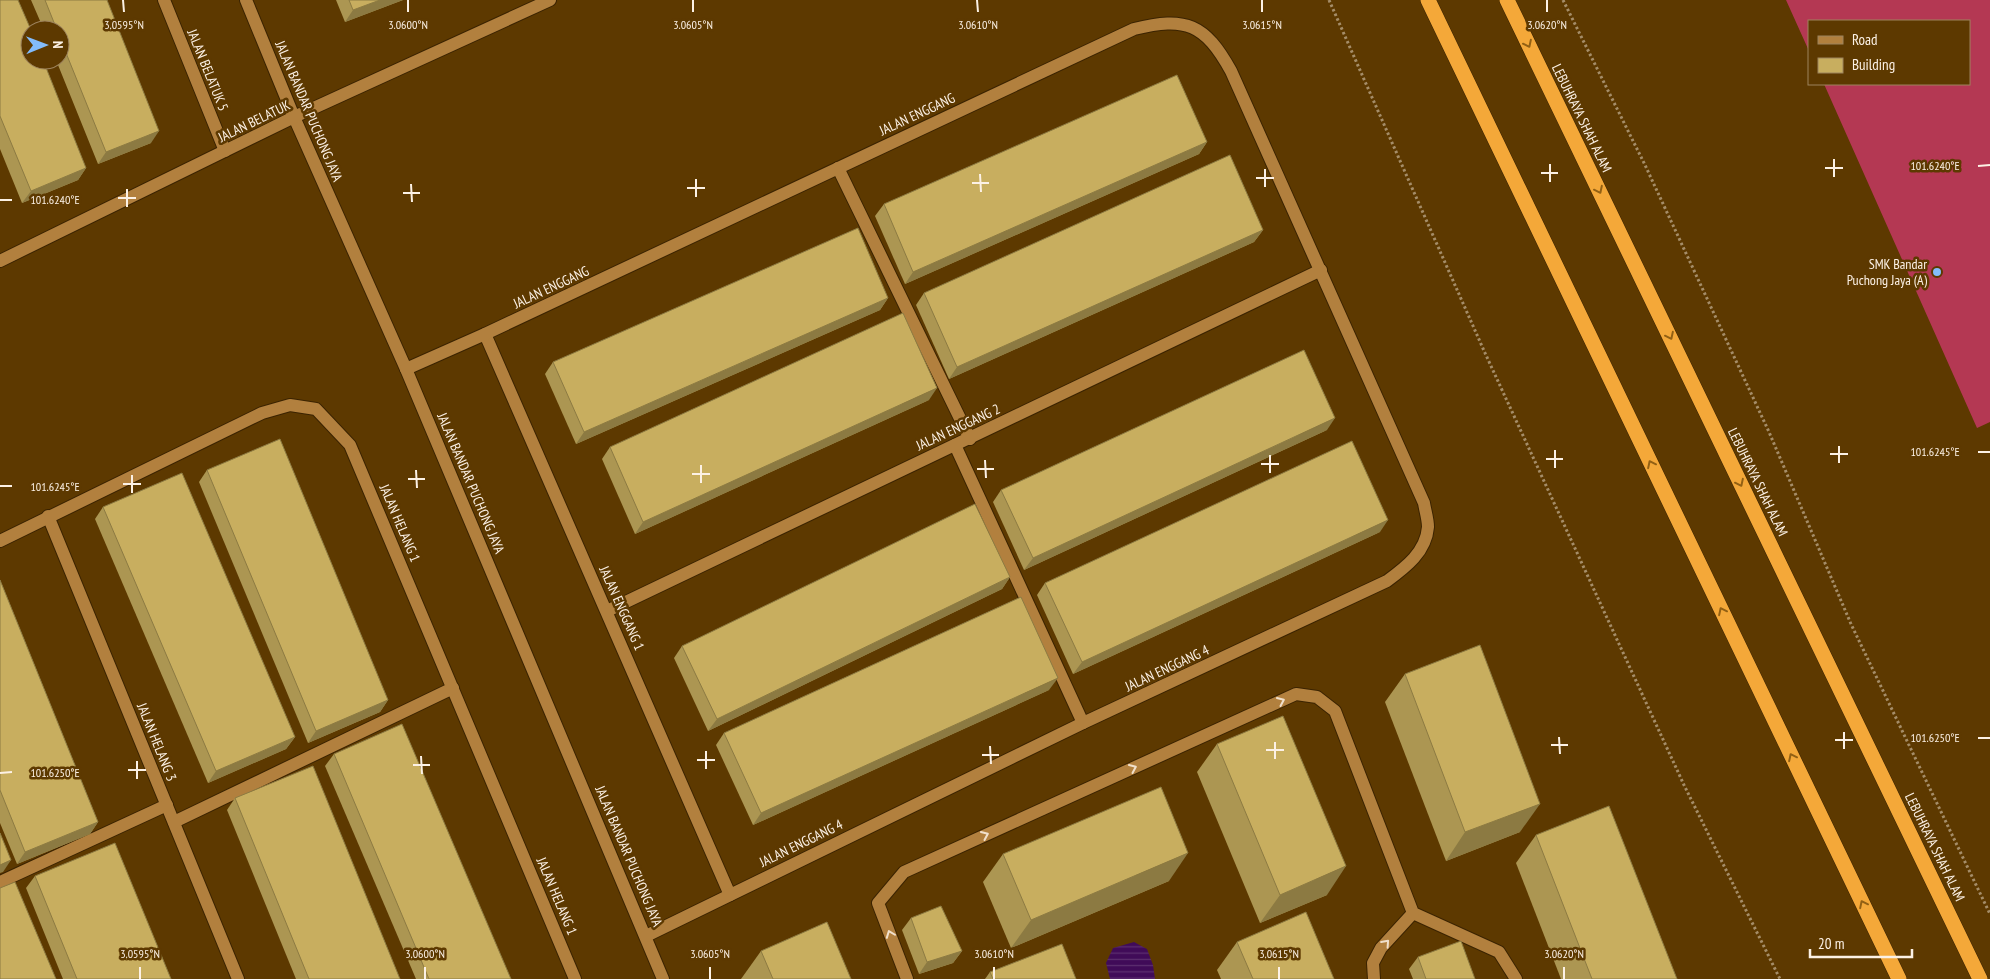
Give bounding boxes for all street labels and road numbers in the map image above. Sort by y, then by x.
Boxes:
street label: JALAN BELATUK 5 [183,25,233,114]
street label: JALAN BANDAR PUCHONG JAYA [271,37,347,184]
street label: LEBUHRAYA SHAH ALAM [1548,61,1616,175]
street label: JALAN ENGGANG [875,89,958,140]
street label: JALAN BELATUK [214,96,293,147]
street label: JALAN ENGGANG [509,262,592,313]
street label: JALAN ENGGANG 2 [912,400,1003,455]
street label: JALAN BANDAR PUCHONG JAYA [433,409,509,556]
street label: LEBUHRAYA SHAH ALAM [1724,425,1792,539]
street label: JALAN HELANG 1 [375,480,424,565]
street label: JALAN ENGGANG 1 [595,562,649,653]
street label: JALAN ENGGANG 4 [1121,640,1213,696]
street label: JALAN HELANG 3 [133,699,181,784]
street label: JALAN BANDAR PUCHONG JAYA [591,782,667,929]
street label: LEBUHRAYA SHAH ALAM [1901,790,1969,904]
street label: JALAN ENGGANG 4 [755,815,846,871]
street label: JALAN HELANG 1 [532,853,581,938]

